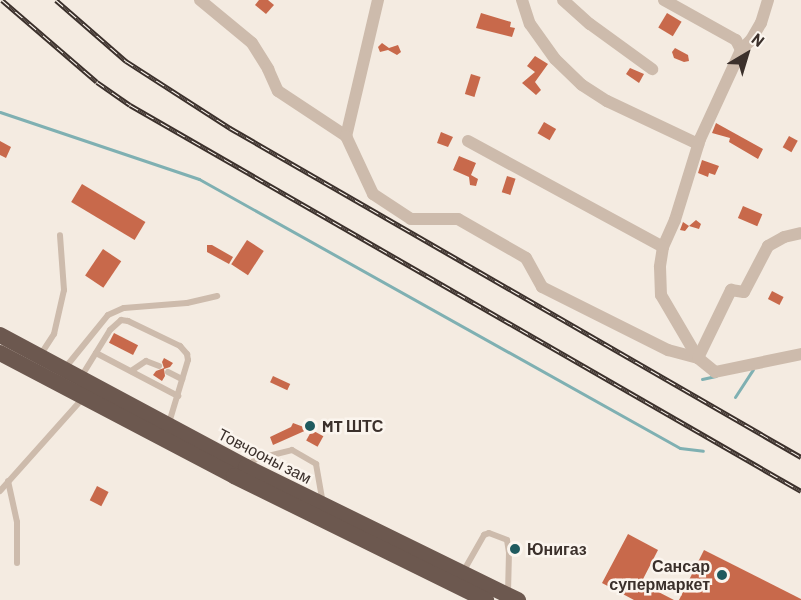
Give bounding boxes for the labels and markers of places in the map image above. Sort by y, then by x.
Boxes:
place label: MT ШТС [322,416,383,436]
marker: MT ШТС [303,419,317,433]
place label: Юнигаз [527,539,587,559]
marker: Юнигаз [508,542,522,556]
place label: Сансар супермаркет [609,556,710,594]
marker: Сансар супермаркет [715,568,729,582]

